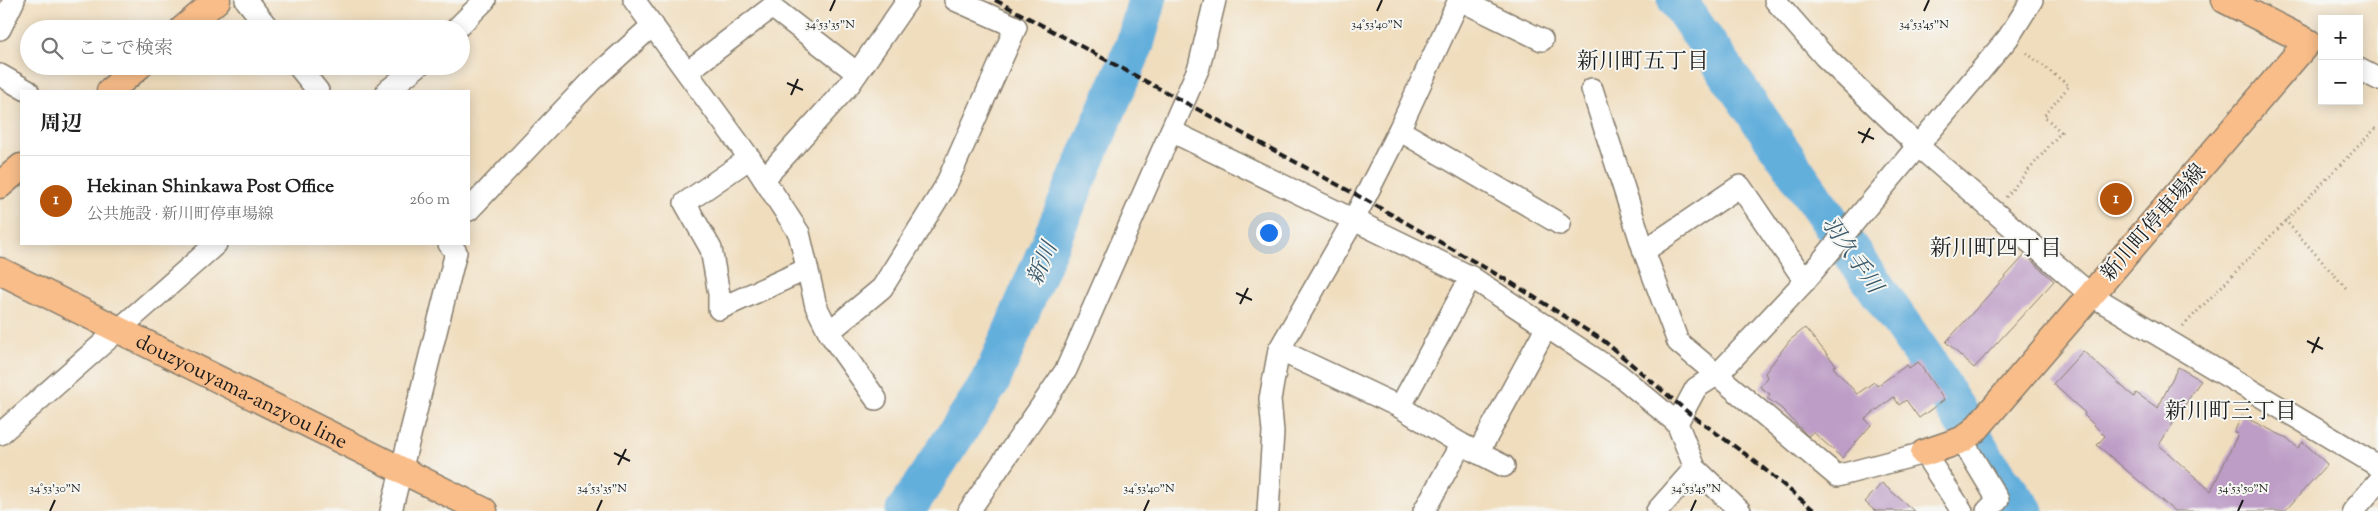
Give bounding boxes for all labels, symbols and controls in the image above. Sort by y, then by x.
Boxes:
map controls [2318,15,2363,105]
button: + [2318,15,2363,60]
text: 34°53'35"N [805,16,855,34]
text: 34°53'40"N [1351,16,1403,34]
text: 34°53'45"N [1899,16,1949,34]
search box [20,20,470,75]
icon: search [38,34,66,62]
text: ここで検索 [78,36,173,63]
district label: 新川町五丁目 [1577,47,1709,79]
button: − [2318,60,2363,105]
text: 周辺 [40,110,82,140]
street label: 新川町停車場線 [2095,158,2214,289]
text: Hekinan Shinkawa Post Office [87,174,334,201]
pin: 1 [2100,180,2132,218]
text: 1 [53,189,59,212]
text: 260 m [409,189,450,212]
text: 公共施設 · 新川町停車場線 [87,204,274,227]
water label: 羽久手川 [1812,210,1890,303]
your location [1256,220,1282,246]
district label: 新川町四丁目 [1930,234,2062,266]
water label: 新川 [1020,236,1068,291]
street label: douzyouyama-anzyou line [130,328,352,458]
district label: 新川町三丁目 [2165,397,2297,429]
text: 34°53'30"N [29,480,81,498]
text: 34°53'35"N [577,480,627,498]
text: 34°53'40"N [1123,480,1175,498]
text: 34°53'45"N [1671,480,1721,498]
text: 34°53'50"N [2218,480,2269,498]

